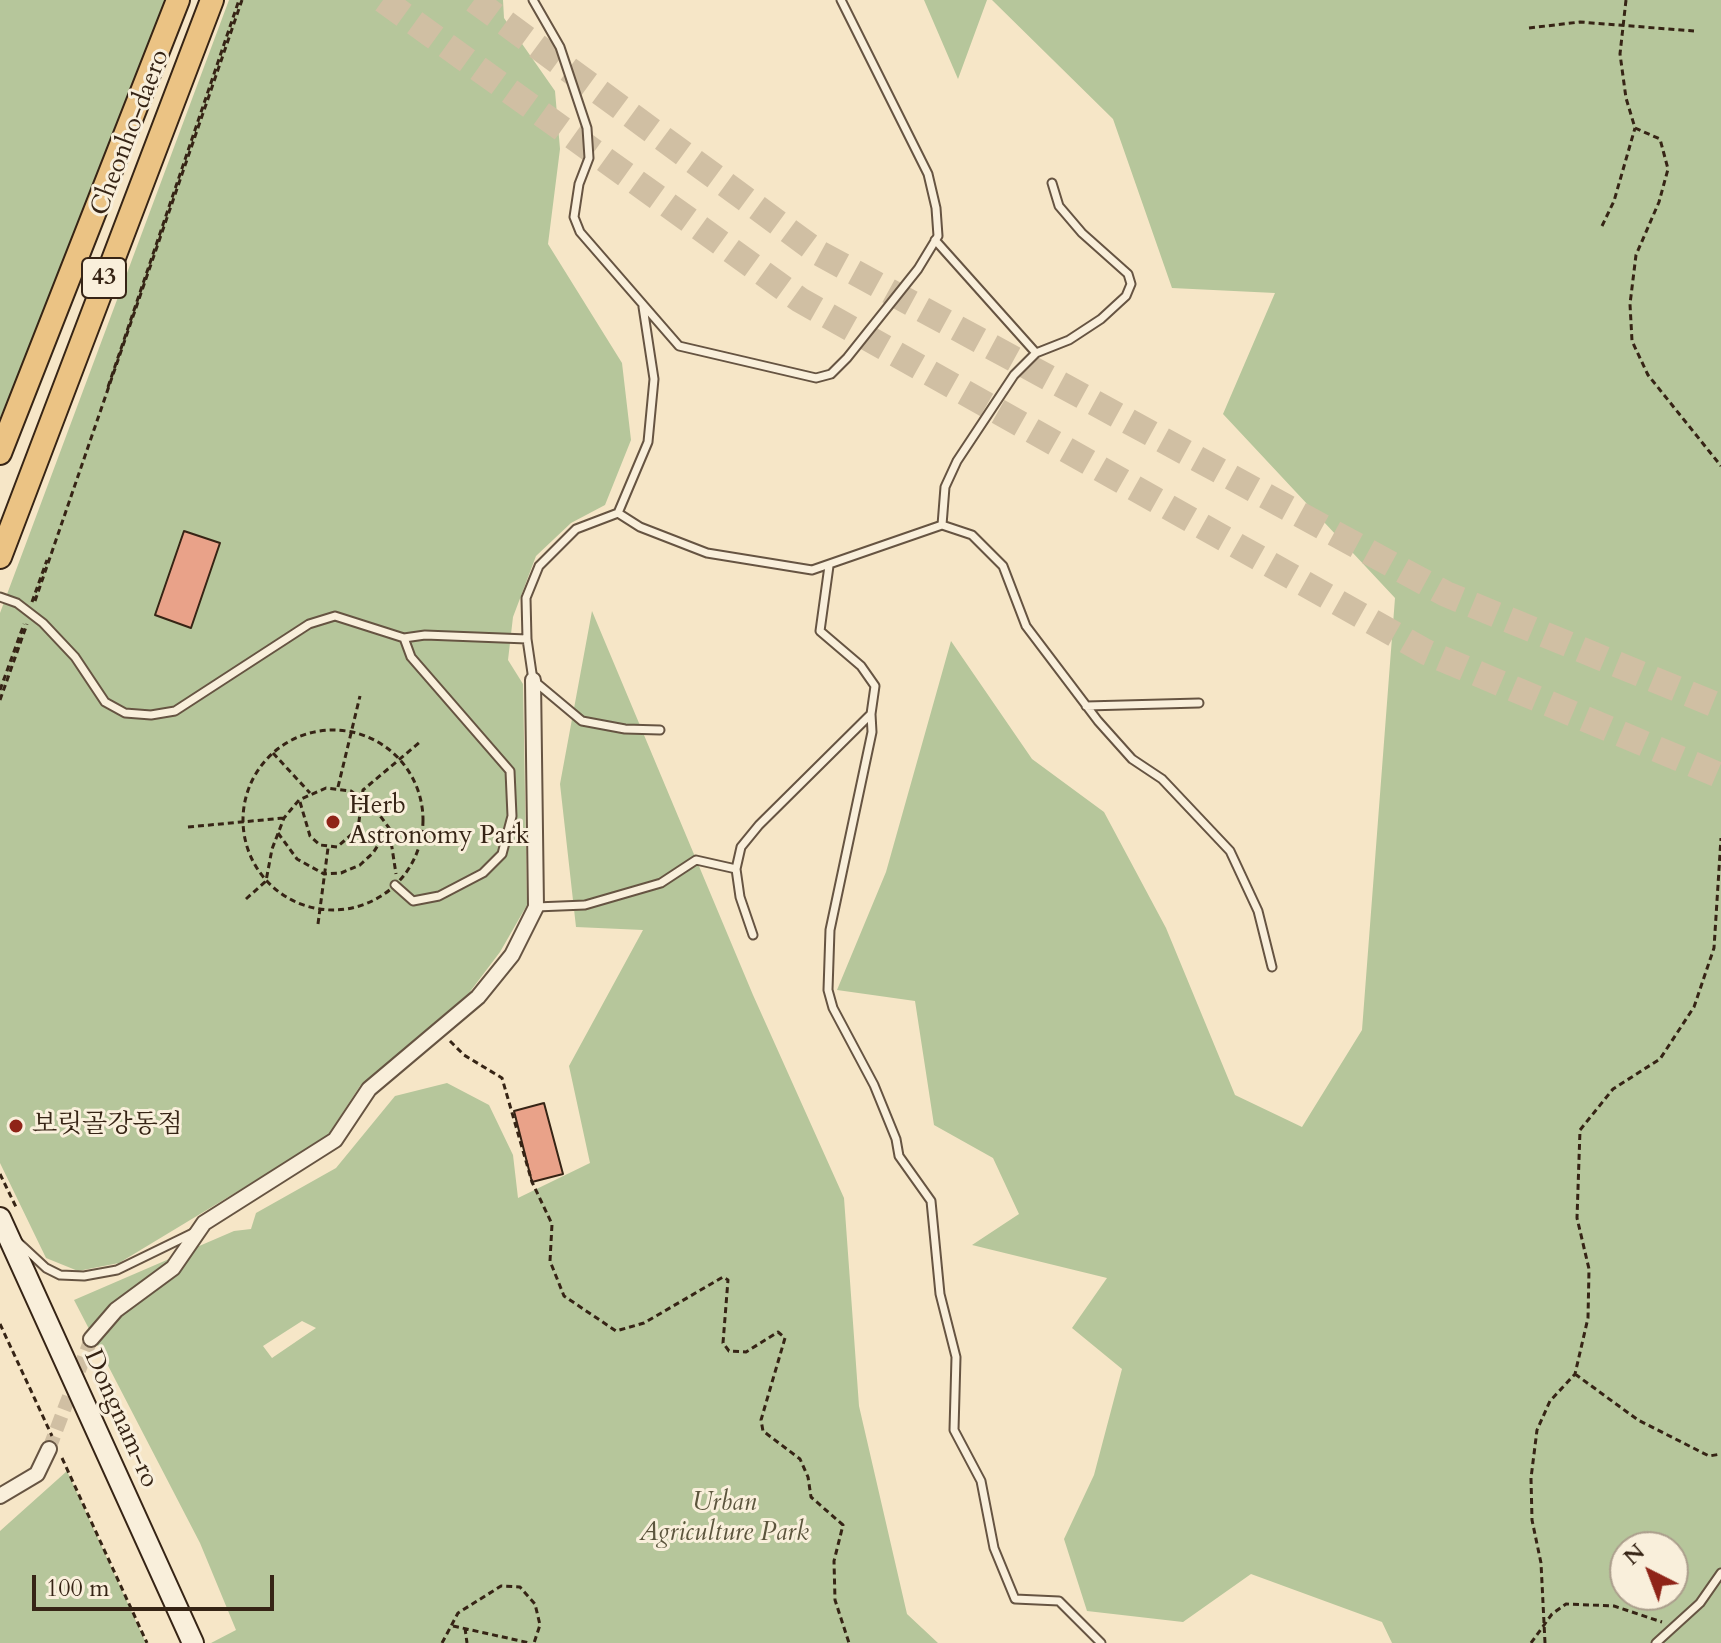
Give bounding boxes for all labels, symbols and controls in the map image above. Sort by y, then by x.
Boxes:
street label: Cheonho-daero [85,46,177,220]
road number: 43 [82,258,126,298]
place label: Herb Astronomy Park [349,791,529,852]
marker: Herb Astronomy Park [324,813,342,831]
place label: 보릿골강동점 [32,1110,183,1142]
marker: 보릿골강동점 [7,1117,25,1135]
street label: Dongnam-ro [76,1345,164,1493]
park label: Urban Agriculture Park [639,1488,809,1550]
north arrow [1609,1531,1689,1611]
text: N [1617,1537,1651,1572]
scale bar [36,1559,278,1609]
text: 100 m [46,1572,110,1605]

